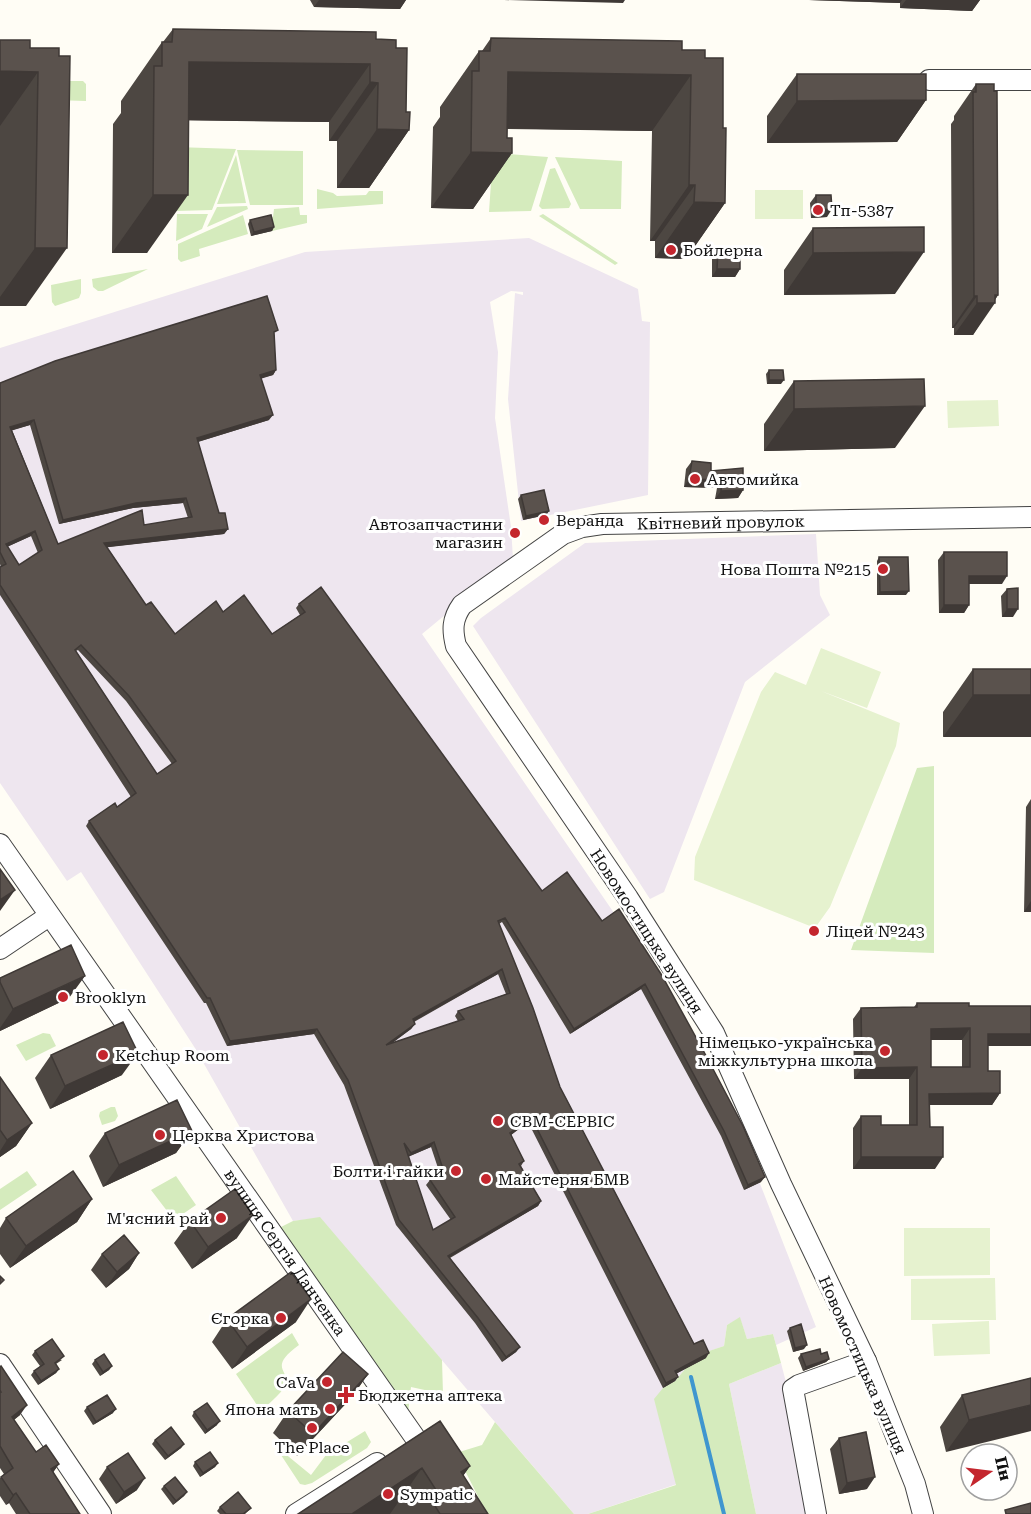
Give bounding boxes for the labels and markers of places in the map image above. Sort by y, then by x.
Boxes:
place label: Тп-5387 [830,201,894,220]
marker: Тп-5387 [811,203,825,217]
place label: Бойлерна [683,241,763,260]
marker: Бойлерна [664,243,678,257]
place label: Автомийка [707,470,799,489]
marker: Автомийка [688,472,702,486]
place label: Веранда [556,511,624,530]
marker: Веранда [537,513,551,527]
place label: Автозапчастини магазин [369,515,503,552]
marker: Автозапчастини магазин [508,526,522,540]
place label: Нова Пошта №215 [720,560,871,579]
marker: Нова Пошта №215 [876,562,890,576]
place label: Ліцей №243 [826,922,925,941]
marker: Ліцей №243 [807,924,821,938]
place label: Brooklyn [75,988,146,1007]
marker: Brooklyn [56,990,70,1004]
place label: Німецько-українська міжкультурна школа [698,1033,873,1070]
marker: Німецько-українська міжкультурна школа [878,1044,892,1058]
place label: Ketchup Room [115,1046,230,1065]
marker: Ketchup Room [96,1048,110,1062]
place label: СВМ-СЕРВІС [510,1112,615,1131]
marker: СВМ-СЕРВІС [491,1114,505,1128]
place label: Церква Христова [172,1126,315,1145]
marker: Церква Христова [153,1128,167,1142]
place label: Болти і гайки [333,1162,444,1181]
marker: Болти і гайки [449,1164,463,1178]
place label: Майстерня БМВ [498,1170,629,1189]
marker: Майстерня БМВ [479,1172,493,1186]
place label: М'ясний рай [107,1209,209,1228]
marker: М'ясний рай [214,1211,228,1225]
place label: Єгорка [211,1309,269,1328]
marker: Єгорка [274,1311,288,1325]
place label: CaVa [276,1373,315,1392]
marker: CaVa [320,1375,334,1389]
place label: Бюджетна аптека [358,1386,503,1405]
marker: Бюджетна аптека [339,1388,353,1402]
place label: Япона мать [225,1400,319,1419]
marker: Япона мать [323,1402,337,1416]
marker: The Place [305,1421,319,1435]
place label: The Place [274,1438,350,1457]
place label: Sympatic [400,1485,473,1504]
marker: Sympatic [381,1487,395,1501]

